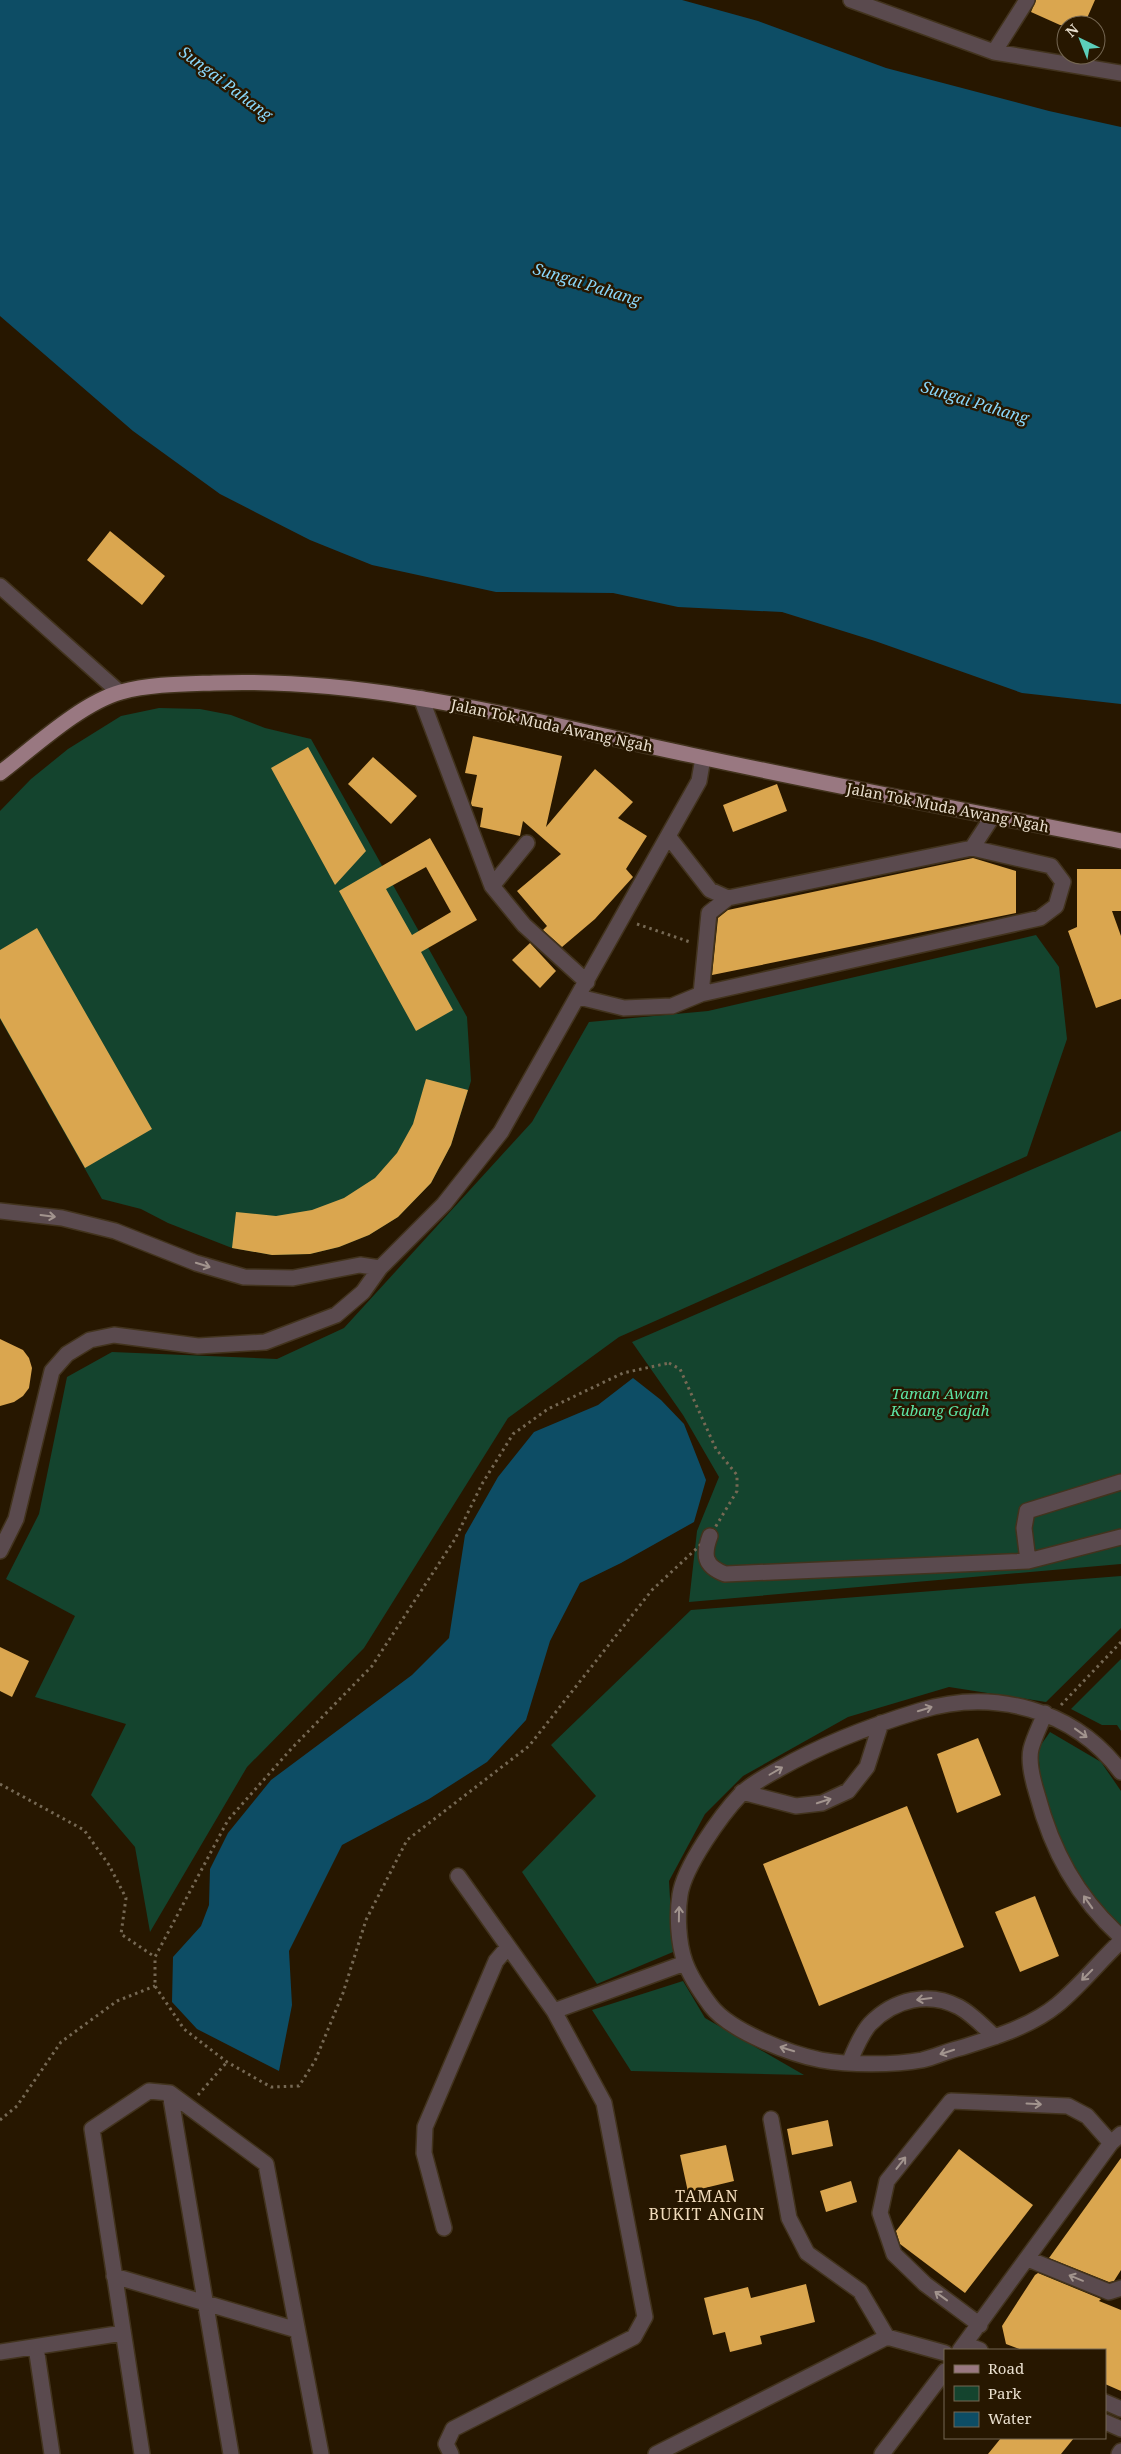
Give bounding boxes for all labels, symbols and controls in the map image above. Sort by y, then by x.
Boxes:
north arrow [1056,15,1106,65]
text: N [1061,19,1082,41]
water label: Sungai Pahang [175,41,278,126]
water label: Sungai Pahang [530,257,645,311]
water label: Sungai Pahang [918,375,1033,429]
street label: Jalan Tok Muda Awang Ngah [448,694,655,756]
street label: Jalan Tok Muda Awang Ngah [844,777,1051,837]
one-way arrow [40,1211,56,1221]
one-way arrow [194,1261,210,1271]
park label: Taman Awam Kubang Gajah [890,1383,989,1420]
one-way arrow [917,1704,933,1714]
one-way arrow [1073,1728,1087,1738]
one-way arrow [768,1766,782,1776]
one-way arrow [816,1796,831,1805]
one-way arrow [1083,1895,1093,1909]
one-way arrow [675,1907,684,1923]
one-way arrow [1080,1969,1093,1981]
one-way arrow [916,1994,932,2004]
one-way arrow [780,2044,796,2054]
one-way arrow [939,2047,955,2057]
one-way arrow [1026,2100,1042,2109]
one-way arrow [896,2157,907,2170]
district label: TAMAN BUKIT ANGIN [649,2185,765,2225]
one-way arrow [1069,2273,1084,2282]
one-way arrow [934,2291,948,2301]
legend [944,2349,1106,2439]
text: Road [988,2358,1024,2378]
text: Park [988,2383,1022,2403]
text: Water [988,2408,1031,2428]

